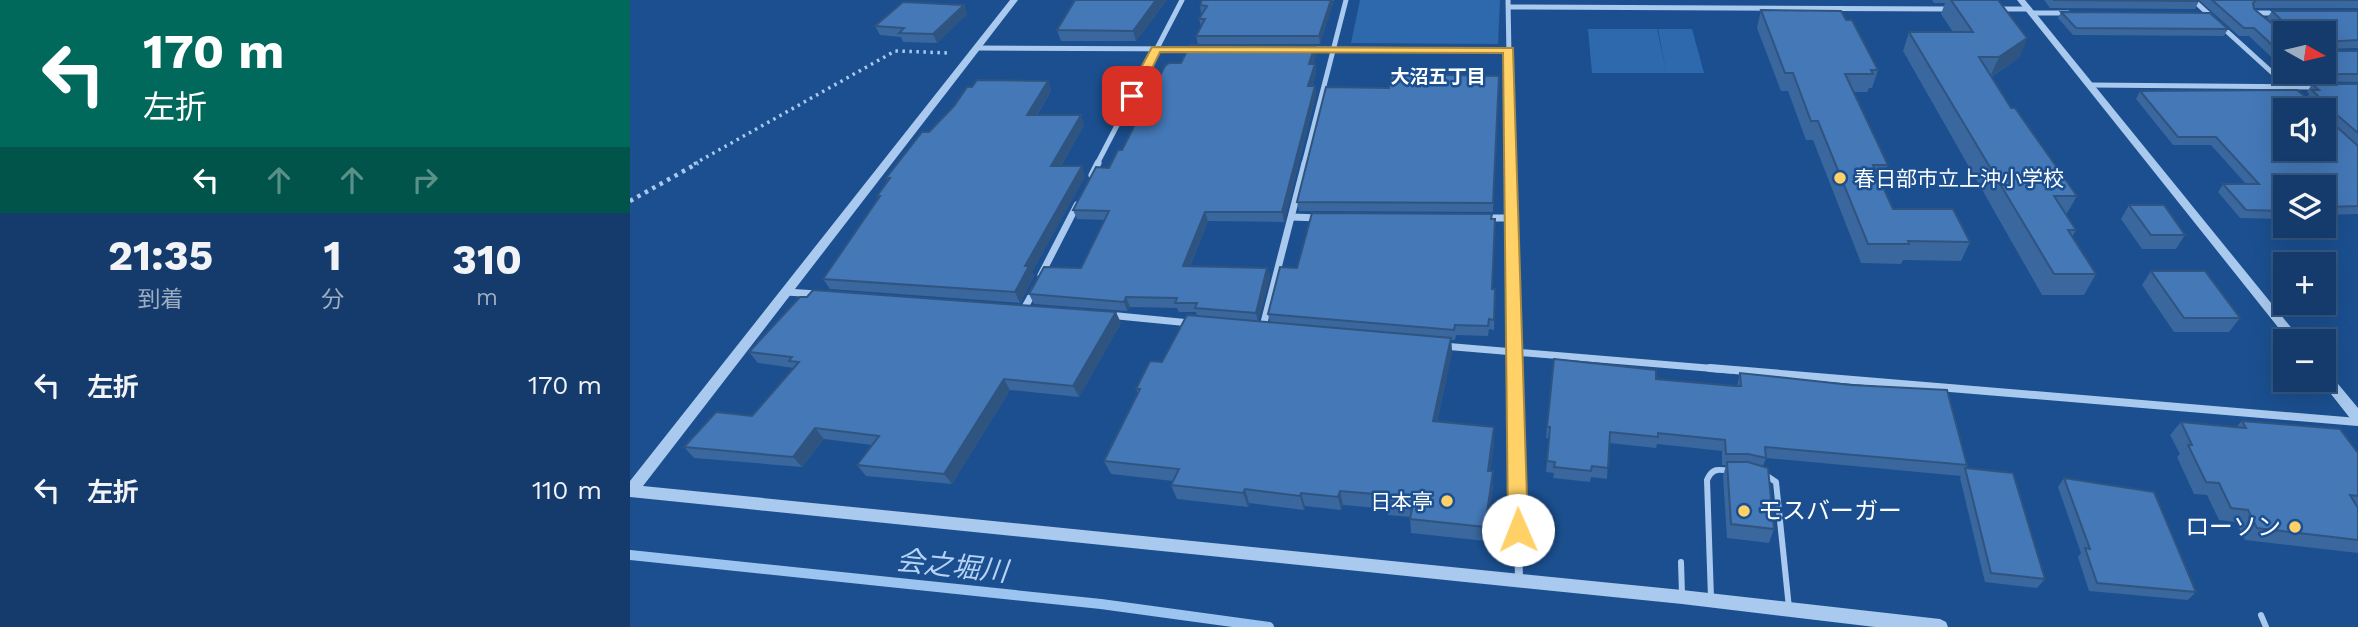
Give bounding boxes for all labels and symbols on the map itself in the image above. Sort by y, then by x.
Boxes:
north arrow [2273,21,2336,84]
district label: 大沼五丁目 [1390,65,1486,88]
pin [1102,66,1162,126]
place label: 春日部市立上沖小学校 [1854,166,2064,191]
marker: 春日部市立上沖小学校 [1832,170,1848,186]
place label: 日本亭 [1370,489,1433,514]
marker: 日本亭 [1439,493,1455,509]
position arrow [1481,493,1555,567]
place label: モスバーガー [1758,497,1902,525]
marker: モスバーガー [1736,503,1752,519]
place label: ローソン [2185,513,2281,541]
marker: ローソン [2287,519,2303,535]
water label: 会之堀川 [895,544,1012,589]

